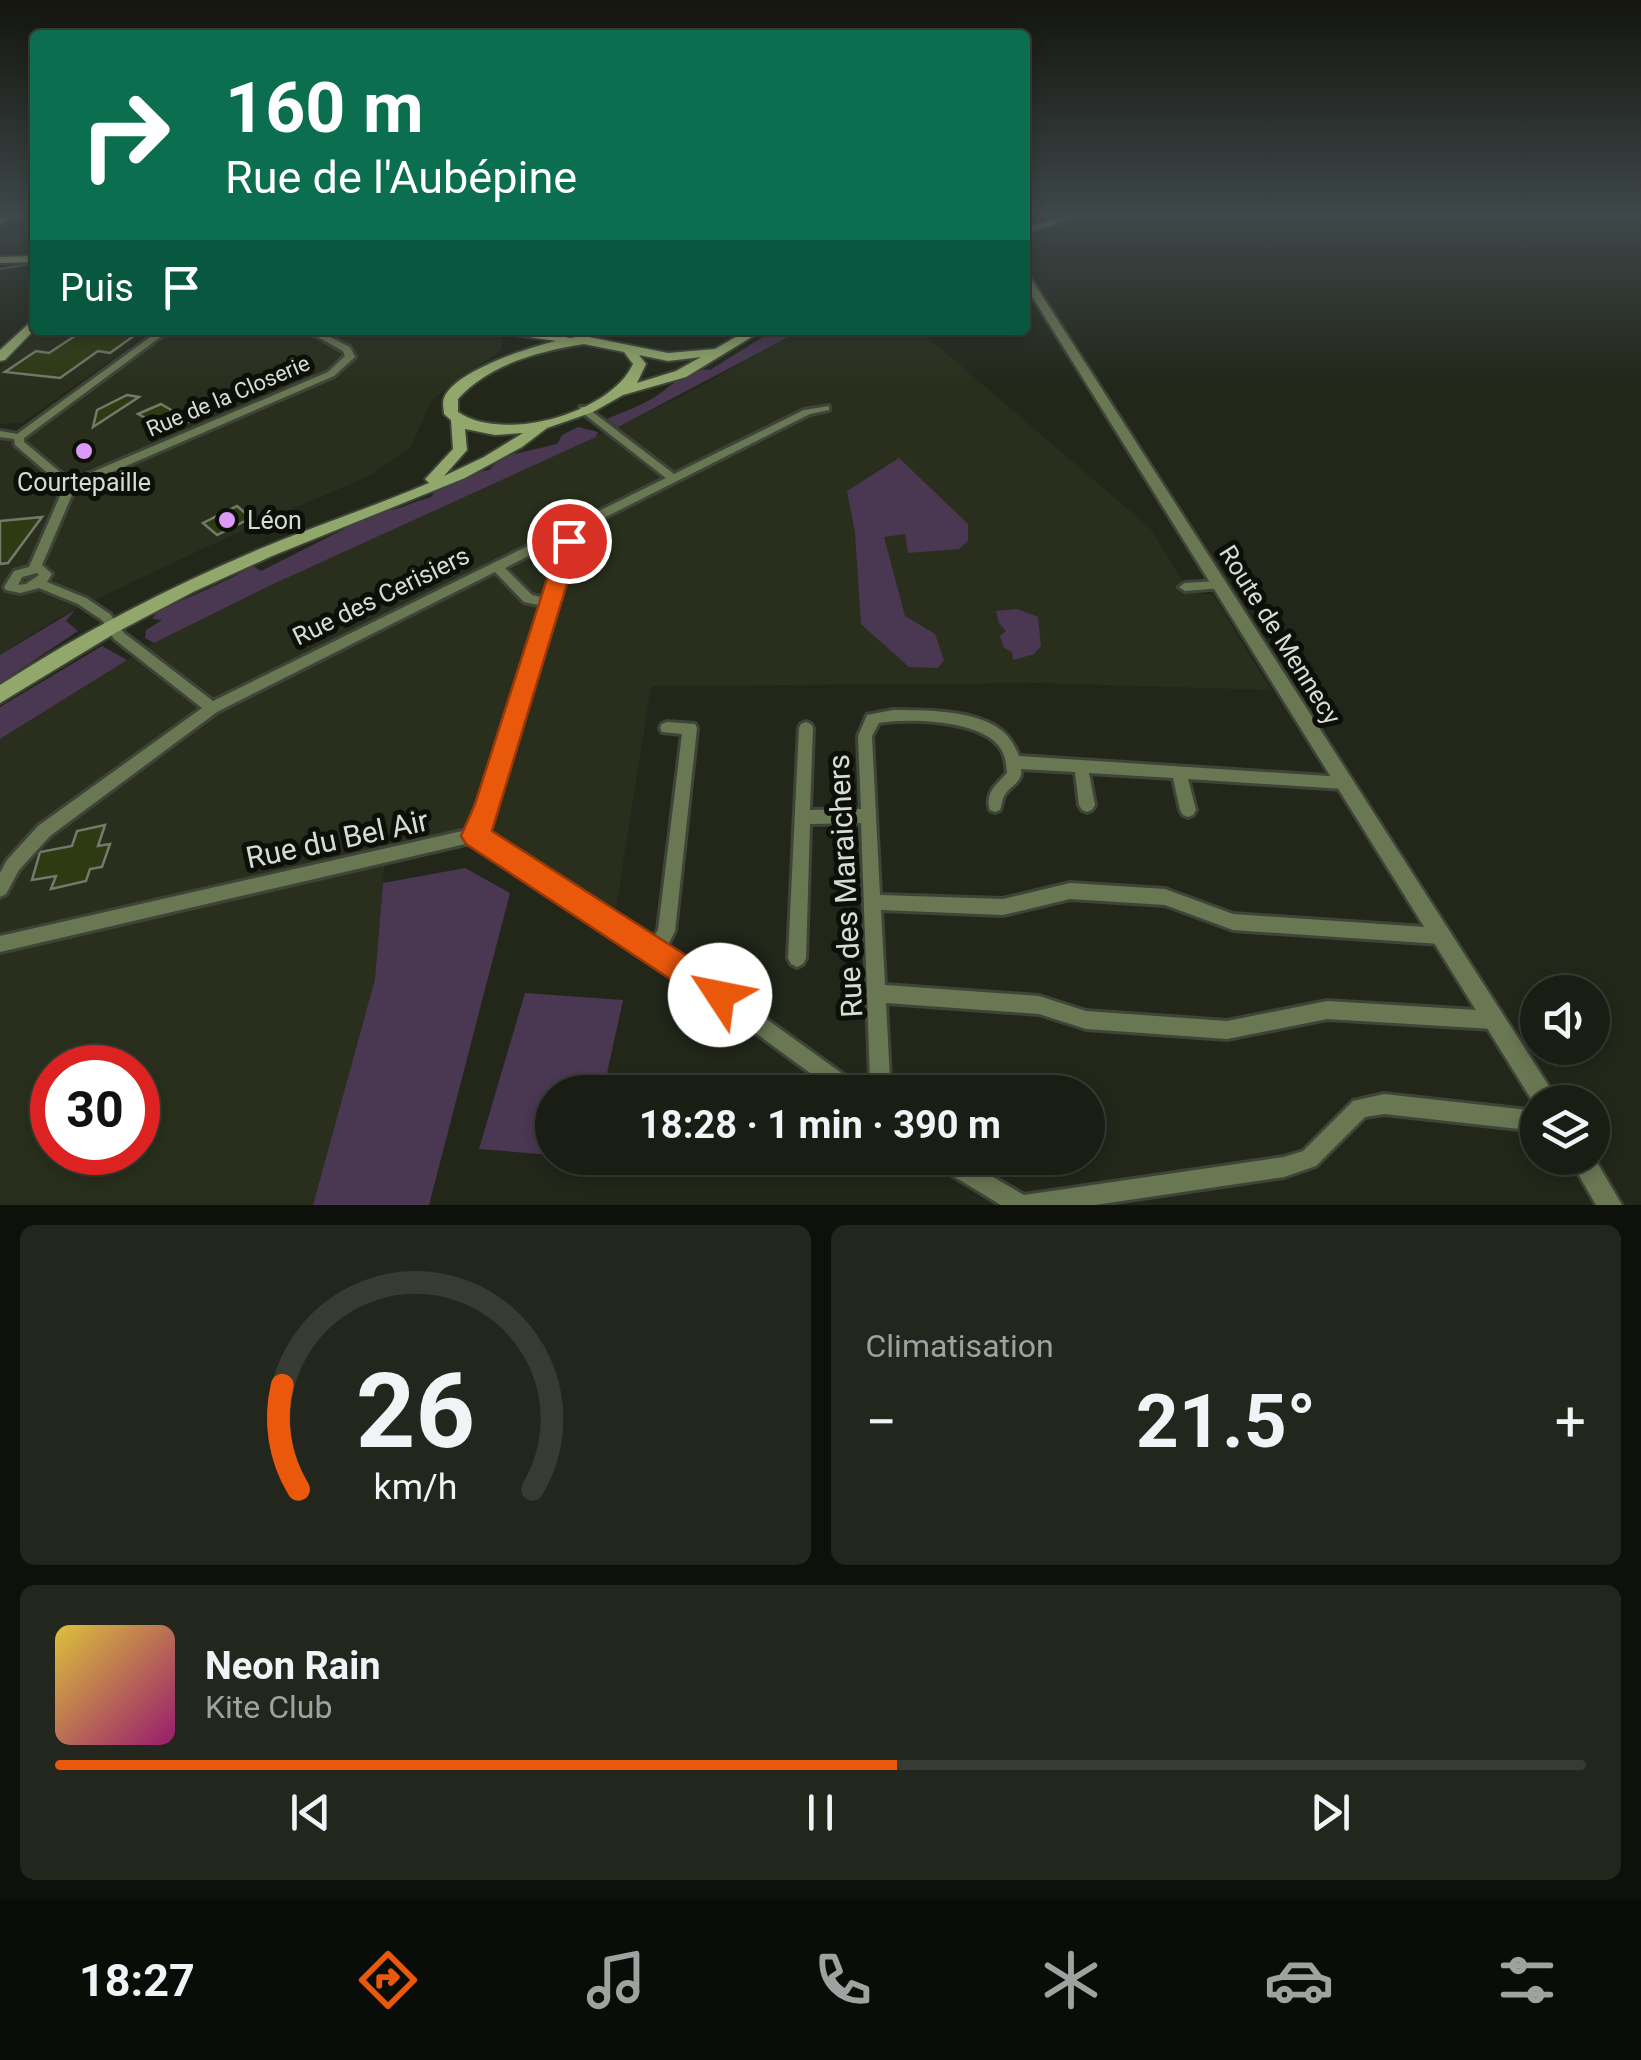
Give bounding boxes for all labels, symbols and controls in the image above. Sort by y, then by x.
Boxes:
text: 160 m [225,67,424,149]
icon: right [60,70,190,200]
text: Rue de l'Aubépine [225,151,577,204]
icon: arrive [154,260,209,315]
text: Puis [60,266,134,310]
street label: Rue de la Closerie [143,350,313,442]
marker: Courtepaille [73,440,95,462]
place label: Courtepaille [17,468,151,497]
pin [527,499,612,584]
place label: Léon [247,506,302,535]
marker: Léon [216,509,238,531]
icon: arrive [542,514,597,569]
street label: Route de Mennecy [1213,540,1347,730]
street label: Rue des Cerisiers [288,541,474,651]
street label: Rue des Maraichers [821,753,869,1019]
street label: Rue du Bel Air [243,803,431,875]
position arrow [668,943,772,1047]
map controls [1520,975,1610,1175]
button: sound [1520,975,1610,1065]
speed limit sign: 30 [30,1045,160,1175]
button: layers [1520,1085,1610,1175]
text: 18:28 · 1 min · 390 m [639,1103,1001,1147]
text: Climatisation [866,1327,1054,1365]
text: 26 [356,1351,475,1472]
text: 21.5° [1136,1377,1316,1465]
text: − [866,1390,897,1454]
text: + [1555,1390,1586,1454]
text: km/h [373,1466,457,1508]
text: Neon Rain [205,1644,381,1688]
text: Kite Club [205,1688,332,1726]
icon: previous [283,1785,338,1840]
icon: pause [793,1785,848,1840]
icon: next [1303,1785,1358,1840]
icon: directions [353,1945,423,2015]
icon: music [581,1945,651,2015]
icon: phone [808,1945,878,2015]
icon: climate [1036,1945,1106,2015]
icon: car [1264,1945,1334,2015]
icon: filters [1492,1945,1562,2015]
text: 18:27 [79,1954,195,2007]

